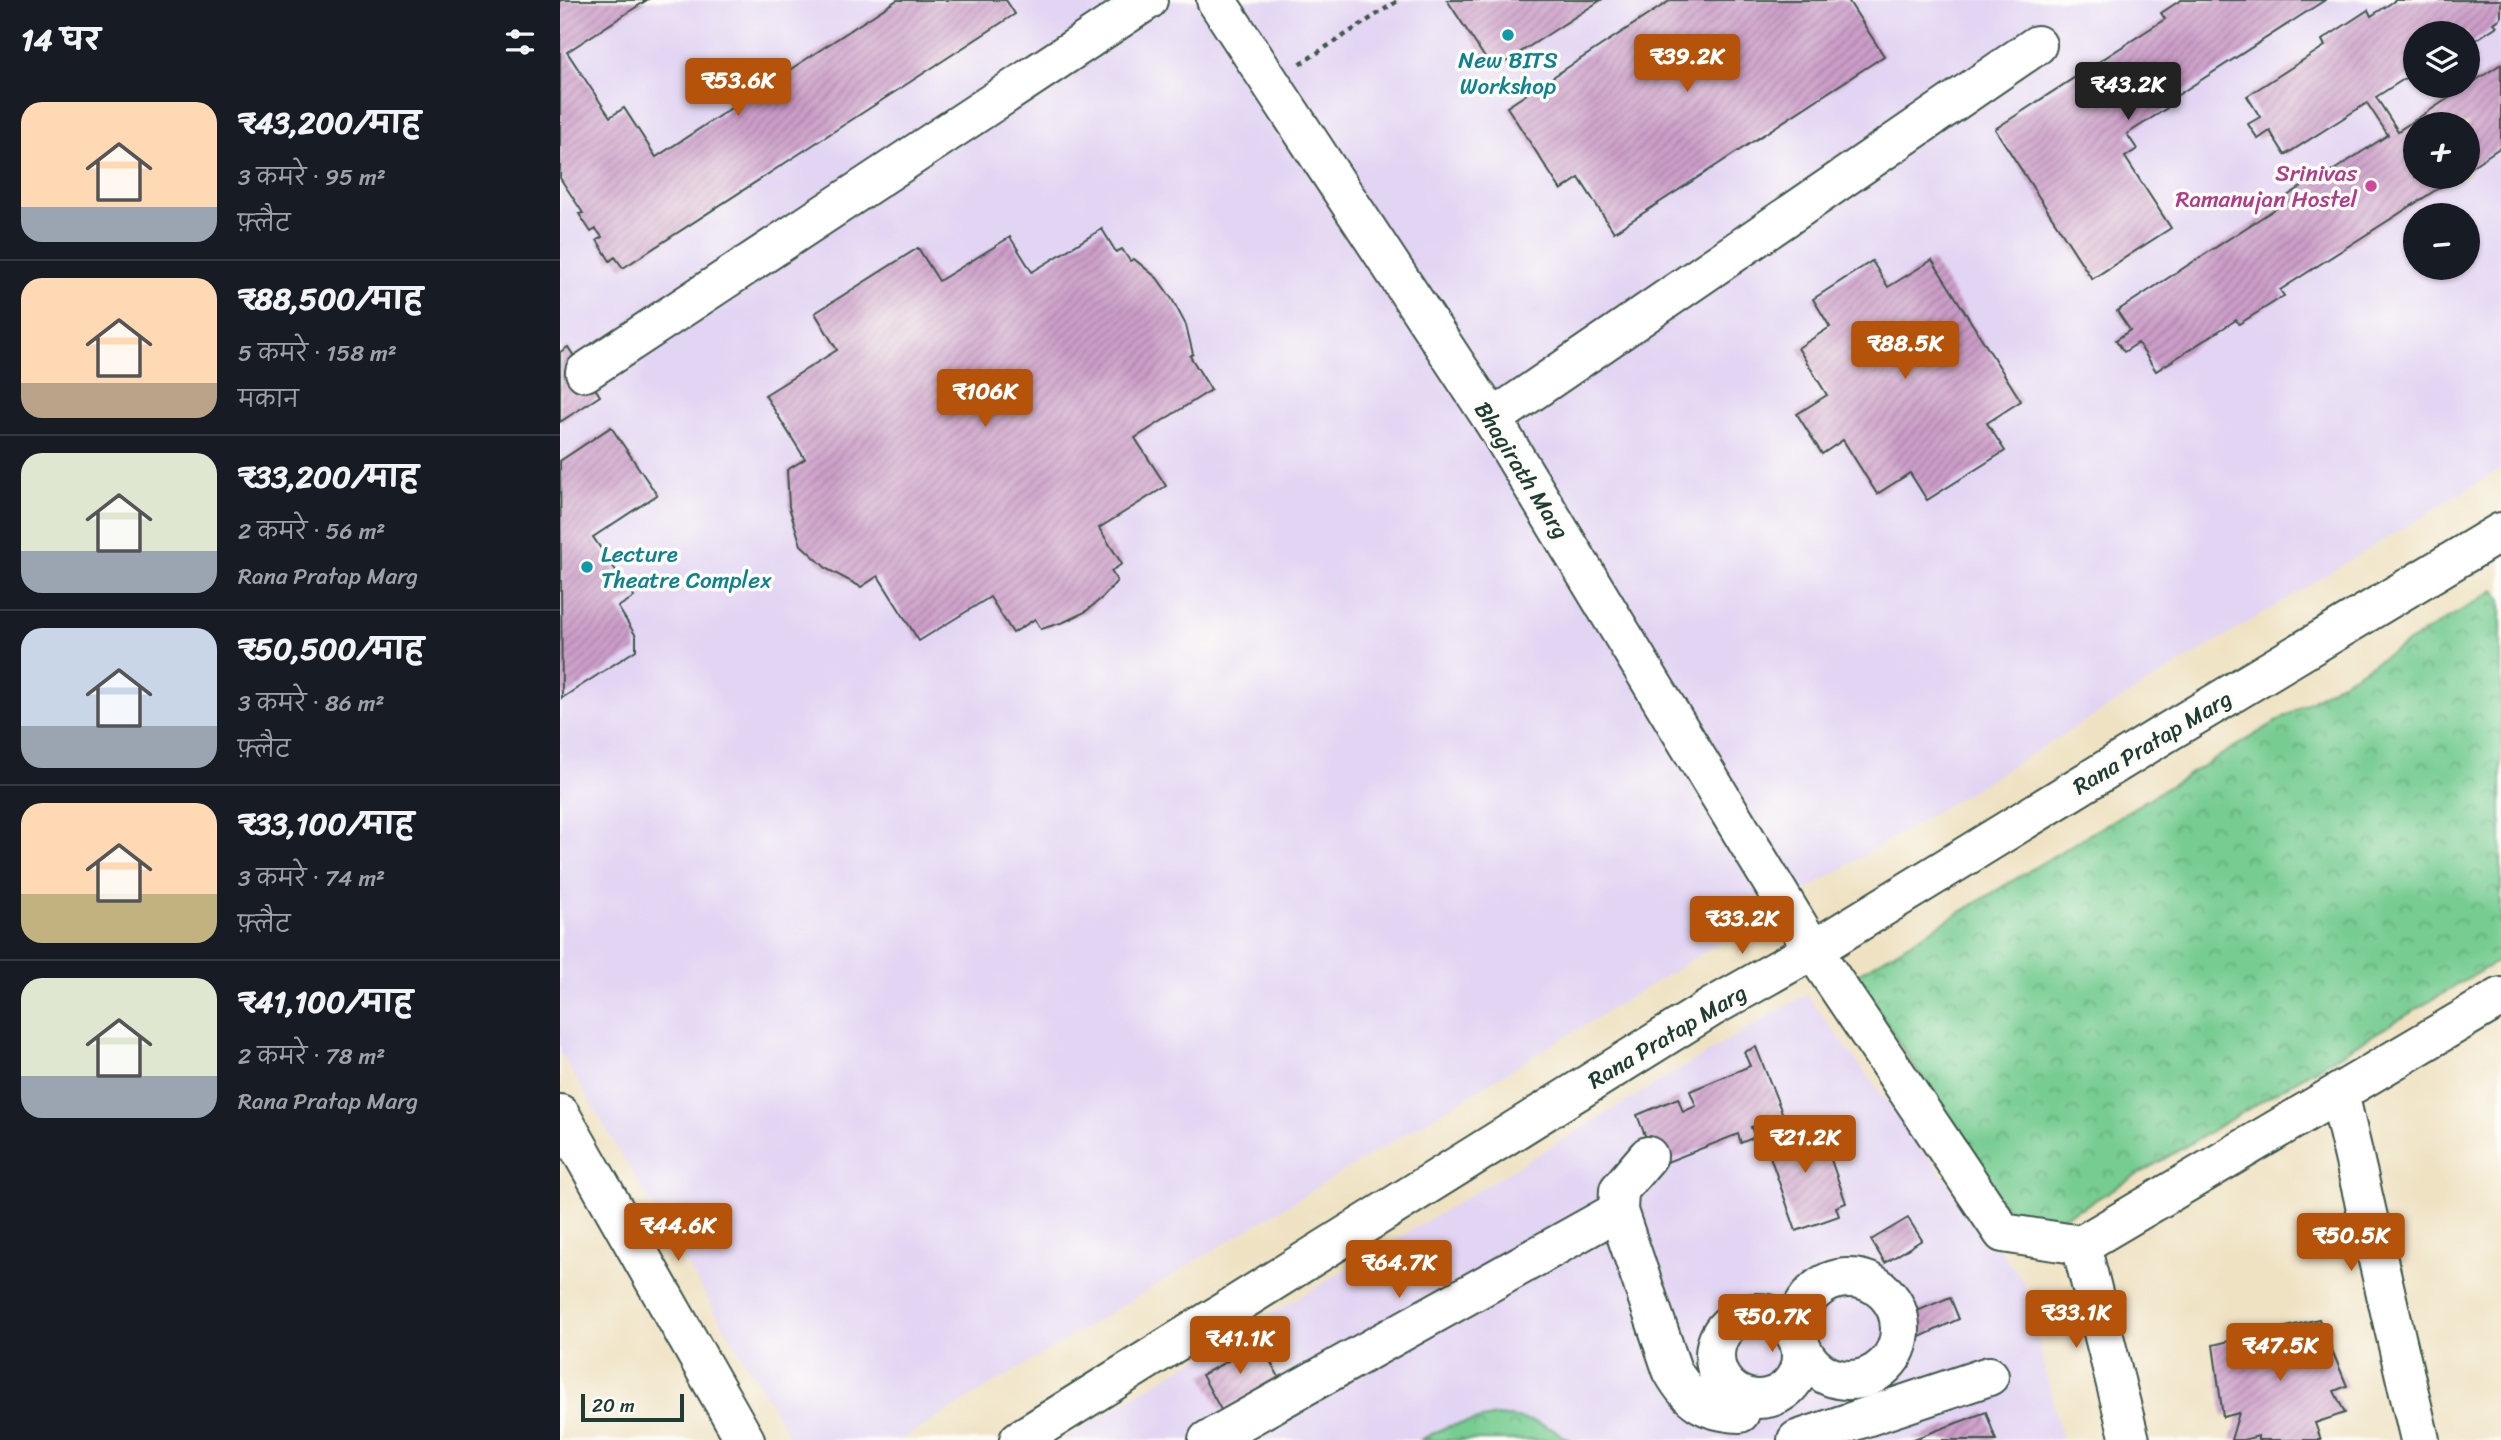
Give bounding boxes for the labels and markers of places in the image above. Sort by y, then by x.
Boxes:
marker: New BITS Workshop [1500,27,1516,43]
pin: ₹39.2K [1630,34,1744,94]
place label: New BITS Workshop [1458,40,1558,107]
pin: ₹53.6K [681,58,795,118]
pin: ₹43.2K [2071,62,2185,122]
place label: Srinivas Ramanujan Hostel [2175,153,2357,220]
marker: Srinivas Ramanujan Hostel [2363,178,2379,194]
pin: ₹88.5K [1848,322,1962,381]
pin: ₹106K [936,370,1034,429]
place label: Lecture Theatre Complex [601,534,772,601]
marker: Lecture Theatre Complex [579,559,595,575]
pin: ₹33.2K [1685,897,1799,956]
pin: ₹21.2K [1748,1116,1862,1175]
pin: ₹44.6K [621,1204,735,1263]
pin: ₹50.5K [2294,1214,2408,1273]
pin: ₹64.7K [1342,1240,1456,1300]
pin: ₹33.1K [2019,1290,2133,1350]
pin: ₹50.7K [1715,1294,1829,1354]
pin: ₹41.1K [1183,1316,1297,1376]
pin: ₹47.5K [2223,1324,2337,1383]

